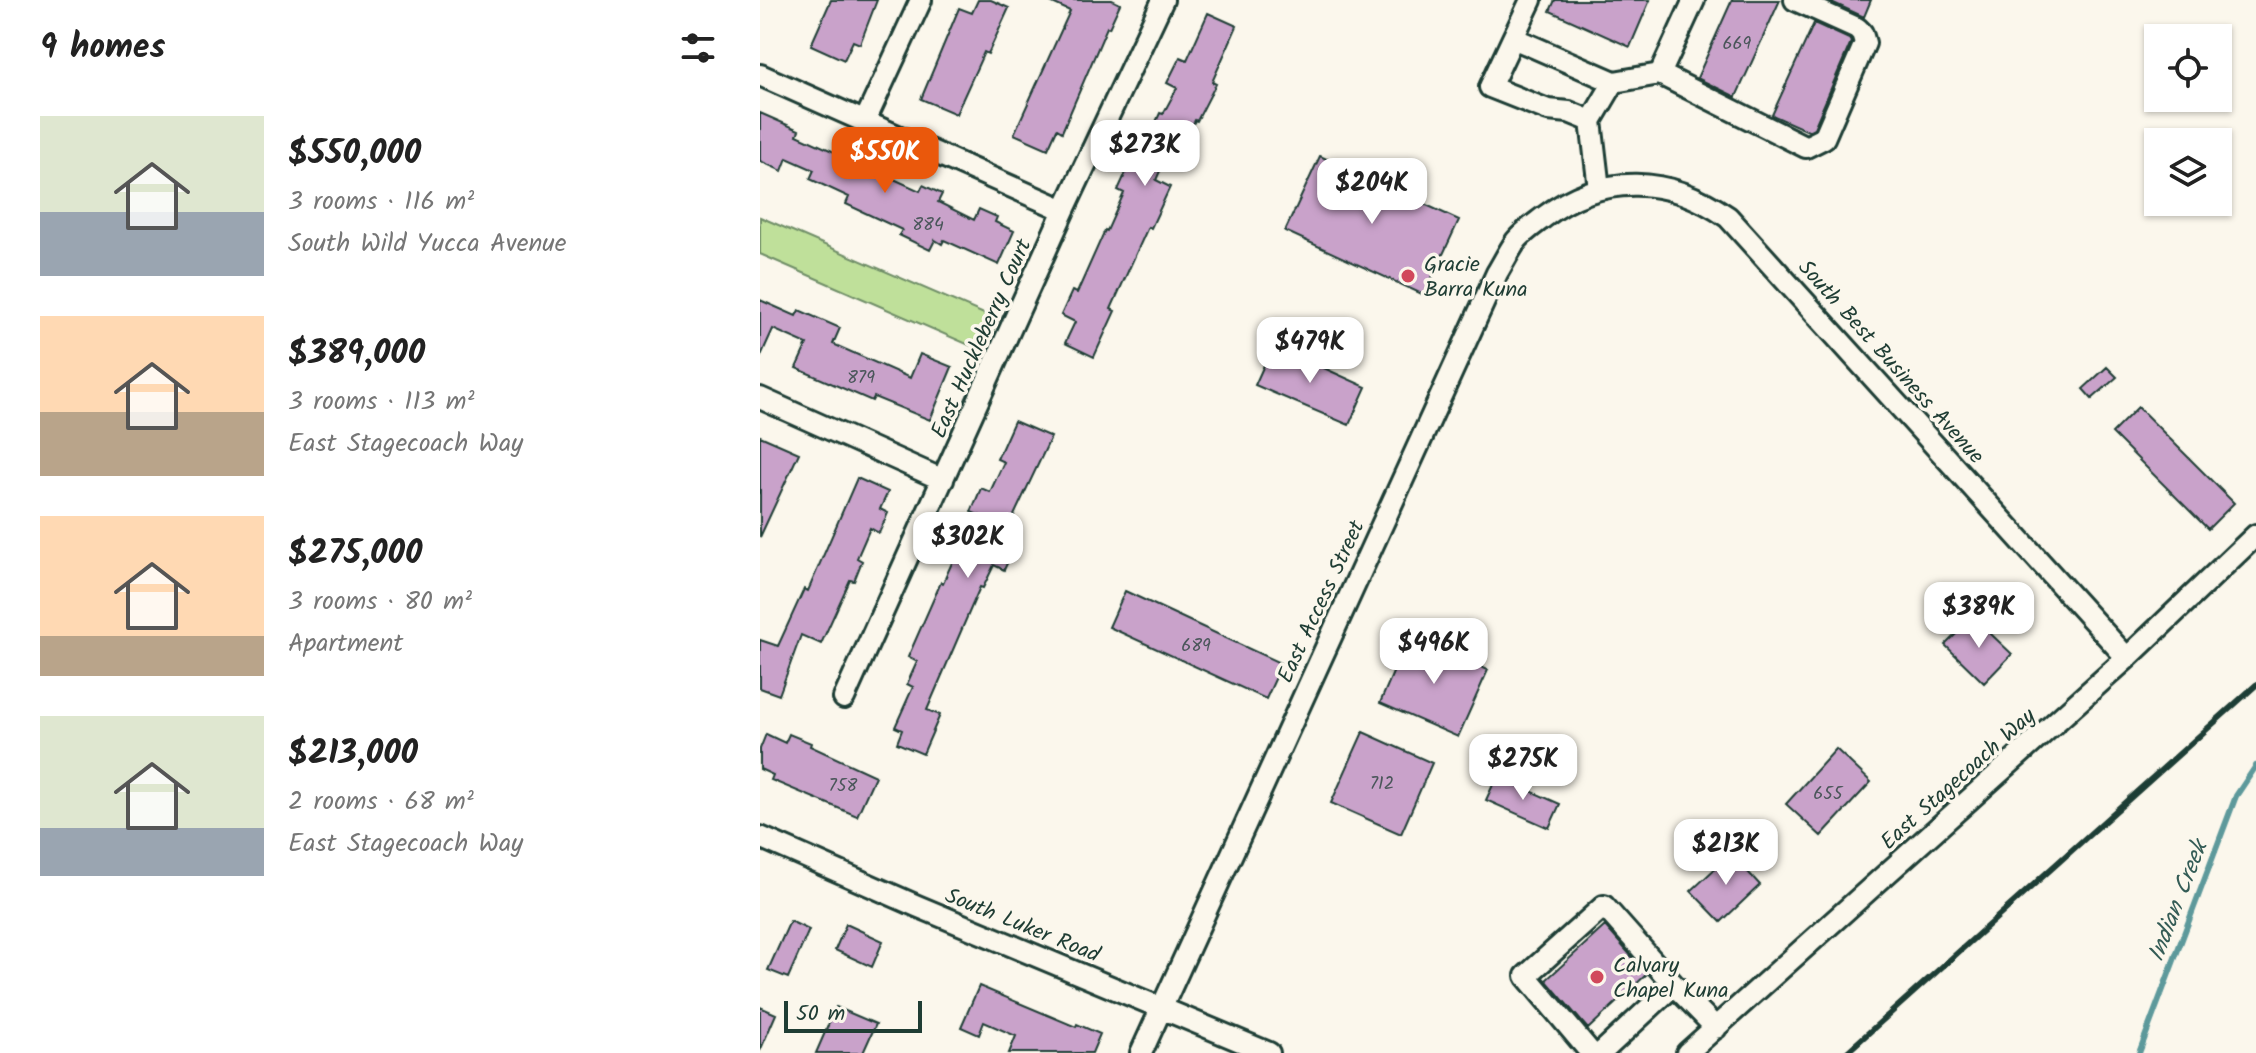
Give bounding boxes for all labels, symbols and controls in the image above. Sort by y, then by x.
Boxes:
text: 9 homes [40,21,165,75]
map controls [2144,24,2232,216]
button: locate [2144,24,2232,112]
icon: filters [676,26,720,70]
house number: 669 [1723,30,1752,59]
pin: $273K [1089,120,1201,188]
text: $273K [1109,125,1181,167]
text: $550,000 [288,127,421,181]
pin: $550K [829,127,941,195]
button: layers [2144,128,2232,216]
text: $550K [850,132,920,174]
icon: home [104,148,200,244]
pin: $204K [1316,158,1428,226]
text: $204K [1335,163,1409,205]
text: 3 rooms · 116 m² [288,181,474,223]
house number: 884 [912,211,944,240]
text: South Wild Yucca Avenue [288,223,567,265]
street label: East Huckleberry Court [923,233,1042,444]
place label: Gracie Barra Kuna [1424,248,1528,308]
street label: South Best Business Avenue [1788,252,1992,473]
marker: Gracie Barra Kuna [1399,267,1417,285]
pin: $479K [1254,317,1366,385]
text: $479K [1275,322,1345,364]
text: $389,000 [288,327,425,381]
icon: home [104,348,200,444]
house number: 879 [847,364,875,393]
text: 3 rooms · 113 m² [288,381,475,423]
text: East Stagecoach Way [288,423,523,465]
pin: $302K [912,512,1024,580]
street label: East Access Street [1269,514,1376,689]
text: $302K [931,517,1005,559]
text: $275,000 [288,527,422,581]
icon: home [104,548,200,644]
text: 3 rooms · 80 m² [288,581,472,623]
pin: $389K [1923,582,2035,650]
text: $389K [1942,587,2016,629]
pin: $496K [1378,618,1490,686]
text: Apartment [288,623,403,665]
text: $496K [1398,623,1470,665]
house number: 689 [1181,632,1211,661]
street label: East Stagecoach Way [1873,700,2045,859]
text: $213,000 [288,727,418,781]
pin: $275K [1467,734,1579,802]
text: $275K [1487,739,1559,781]
icon: home [104,748,200,844]
house number: 712 [1370,770,1394,799]
house number: 758 [829,772,858,801]
house number: 655 [1813,780,1844,809]
text: 2 rooms · 68 m² [288,781,474,823]
pin: $213K [1670,819,1782,887]
text: East Stagecoach Way [288,823,523,865]
text: $213K [1692,824,1760,866]
water label: Indian Creek [2137,832,2221,968]
street label: South Luker Road [939,879,1106,974]
place label: Calvary Chapel Kuna [1613,949,1729,1009]
marker: Calvary Chapel Kuna [1588,968,1606,986]
scale bar [784,997,922,1033]
text: 50 m [796,997,845,1032]

